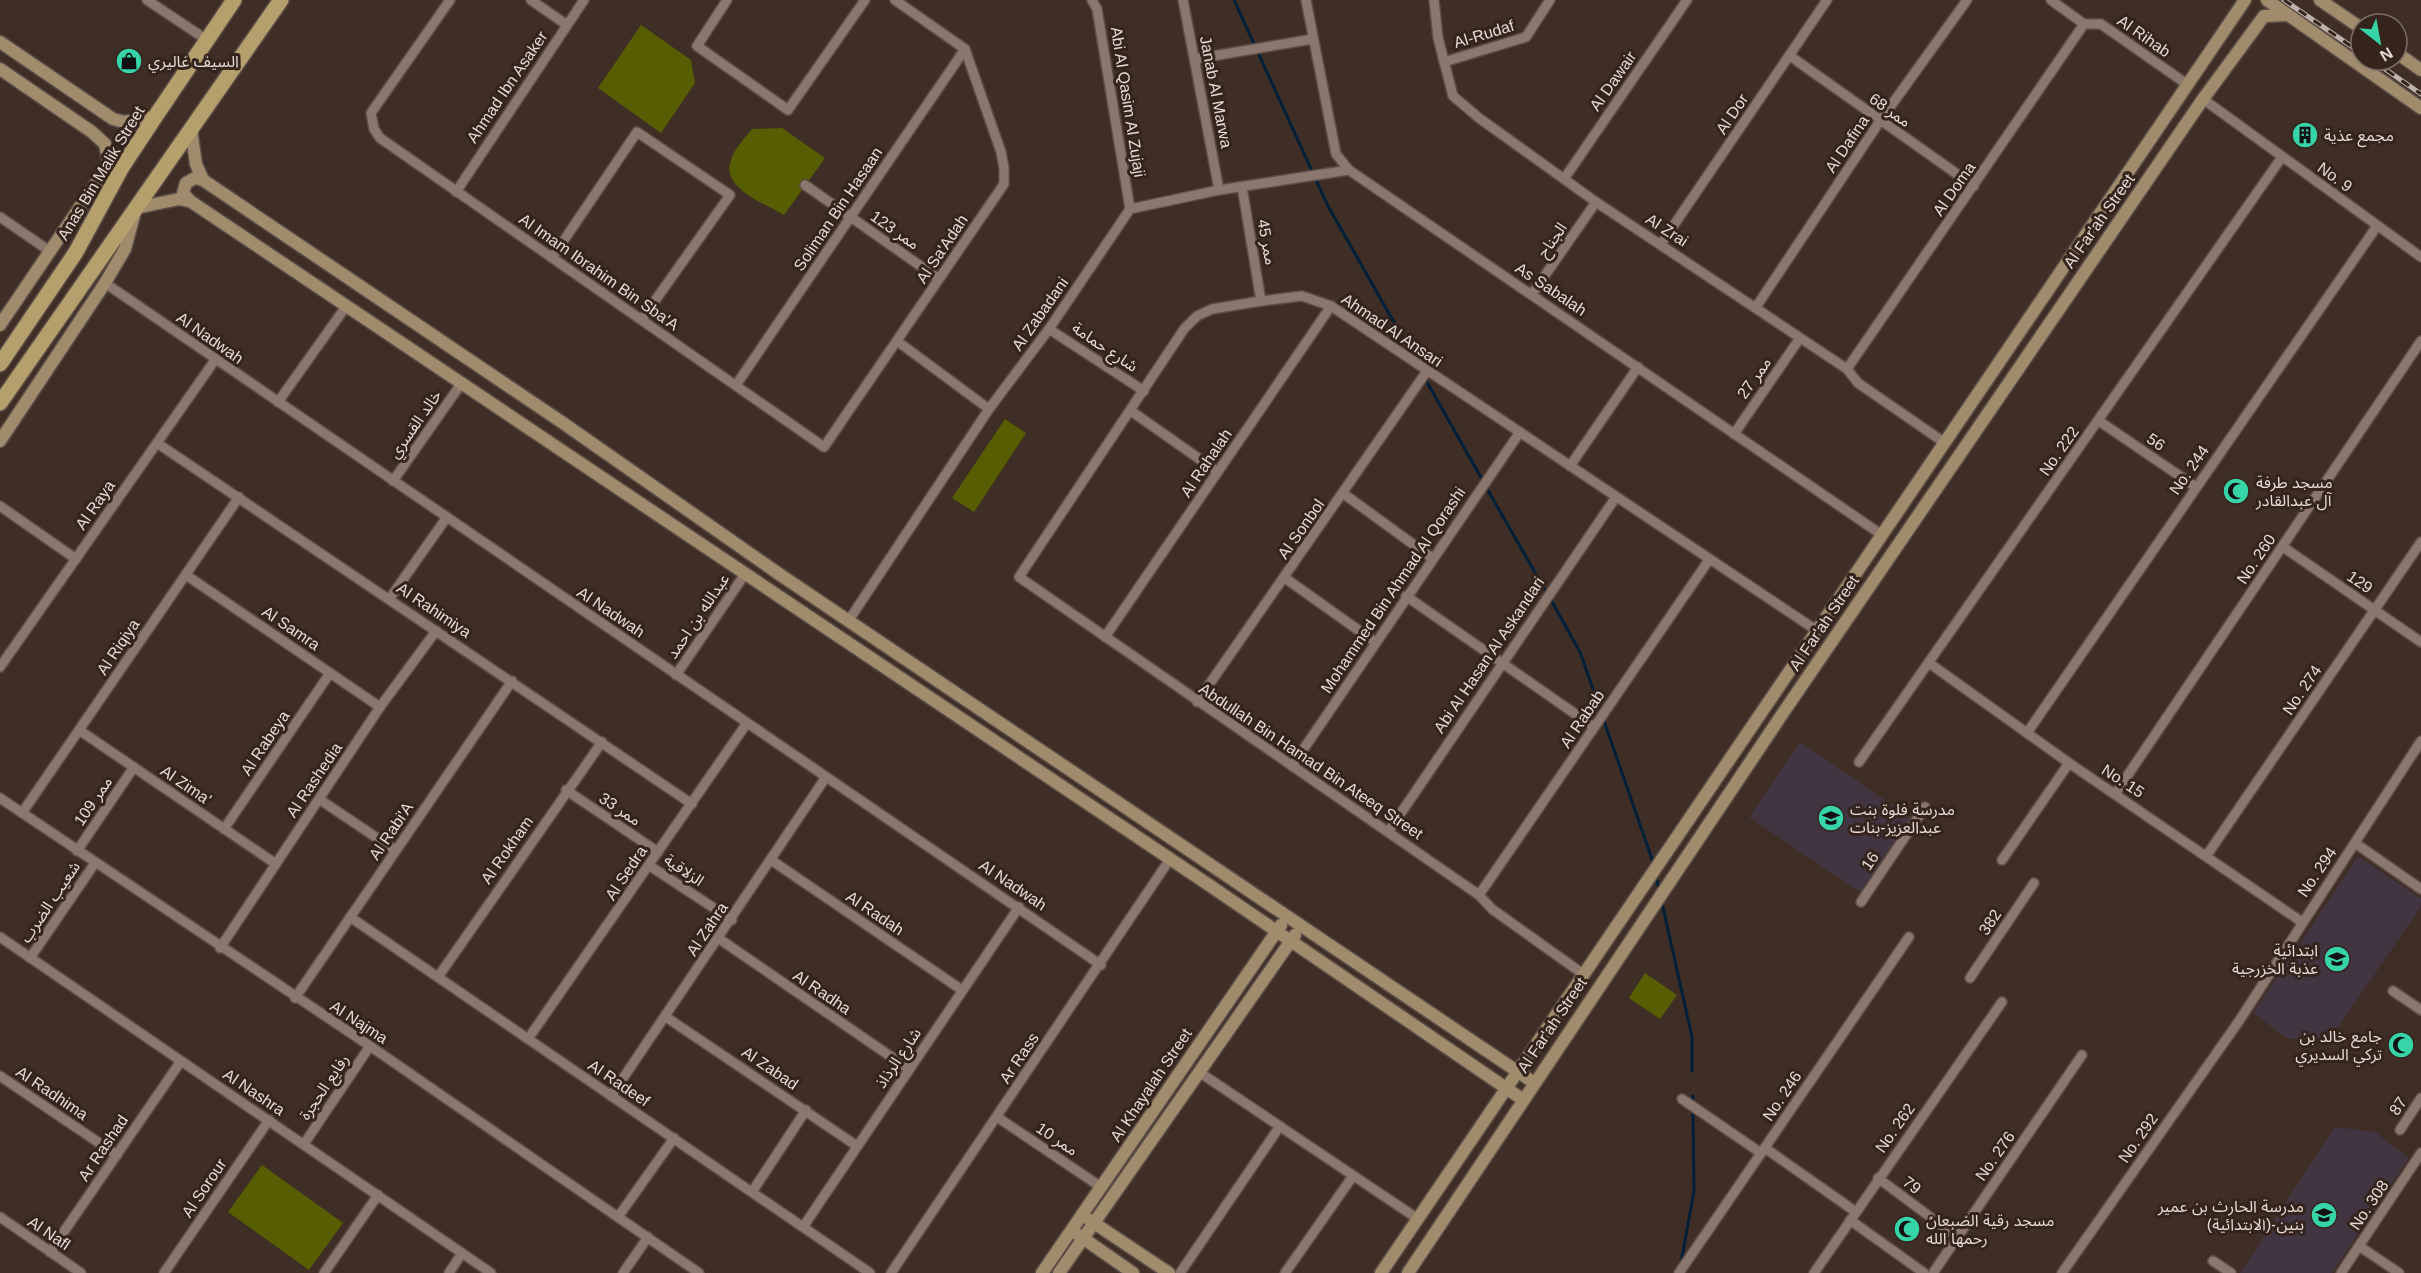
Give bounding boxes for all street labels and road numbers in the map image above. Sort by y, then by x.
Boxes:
street label: Al Rihab [2114,12,2174,60]
street label: Al-Rudaf [1452,17,1517,51]
street label: Abi Al Qasim Al Zujaji [1108,26,1148,178]
street label: Ahmad Ibn Asaker [463,27,551,146]
street label: Janab Al Marwa [1197,35,1235,150]
street label: Al Dawair [1586,48,1640,114]
street label: Al Dor [1713,90,1752,137]
street label: ممر 68 [1866,90,1914,131]
street label: Anas Bin Malik Street [54,103,148,243]
street label: Al Dafina [1822,112,1872,176]
street label: Soliman Bin Hasaan [790,144,886,274]
street label: Al Doma [1929,159,1979,219]
street label: No. 9 [2315,159,2356,195]
street label: Al Far'ah Street [2060,170,2138,271]
street label: ممر 123 [867,207,922,254]
street label: Al Imam Ibrahim Bin Sba'A [516,210,682,334]
street label: Al Zrai [1643,210,1691,250]
street label: Al Sa'Adah [913,212,971,286]
street label: ممر 45 [1254,218,1279,266]
street label: الجناح [1534,219,1573,263]
street label: As Sabalah [1512,259,1590,319]
street label: Al Zabadani [1009,274,1071,354]
street label: Ahmad Al Ansari [1339,290,1445,370]
street label: Al Nadwah [173,309,247,367]
street label: شارع حمامة [1067,319,1141,378]
street label: ممر 27 [1734,354,1775,402]
street label: خالد القسري [385,387,448,463]
street label: No. 222 [2036,423,2082,479]
street label: Al Rahalah [1177,426,1235,500]
street label: 56 [2144,430,2168,454]
street label: No. 244 [2166,442,2212,498]
street label: Al Raya [72,477,118,533]
street label: Mohammed Bin Ahmad Al Qorashi [1318,484,1468,696]
street label: Al Sonbol [1274,496,1328,562]
street label: No. 260 [2233,531,2279,587]
street label: 129 [2344,567,2376,597]
street label: عبدالله بن احمد [663,570,733,662]
street label: Al Far'ah Street [1786,572,1862,674]
street label: Abi Al Hasan Al Askandari [1430,574,1548,736]
street label: Al Rahimiya [394,579,474,641]
street label: Al Nadwah [574,583,648,641]
street label: Al Samra [259,603,323,654]
street label: Al Riqiya [93,616,143,678]
street label: No. 274 [2279,662,2325,718]
street label: Abdullah Bin Hamad Bin Ateeq Street [1196,680,1426,843]
street label: Al Rabab [1557,687,1608,751]
street label: Al Rabeya [237,708,293,778]
street label: Al Rashedia [283,739,345,821]
street label: No. 15 [2099,761,2147,801]
street label: Al Zima' [158,762,214,808]
street label: ممر 109 [71,773,116,829]
street label: ممر 33 [596,789,644,830]
street label: Al Rabi'A [366,799,416,863]
street label: Al Rokham [478,813,536,887]
street label: Al Sedra [602,843,650,903]
street label: No. 294 [2294,844,2340,900]
street label: 16 [1858,849,1882,873]
street label: الزلاقية [660,851,707,890]
street label: Al Nadwah [976,856,1050,914]
street label: شعيب الضرب [17,858,84,946]
street label: Al Radah [843,888,907,938]
street label: Al Zahra [683,899,731,959]
street label: 382 [1975,906,2005,938]
street label: Al Radha [790,967,854,1018]
street label: Al Far'ah Street [1514,974,1590,1076]
street label: Al Najma [327,997,391,1047]
street label: شارع الرذاذ [872,1025,928,1093]
street label: Al Khayalah Street [1107,1025,1195,1145]
street label: Ar Rass [996,1030,1042,1086]
street label: Al Zabad [739,1043,801,1093]
street label: رفايع الحجرة [296,1051,355,1125]
street label: Al Radeef [585,1056,653,1110]
street label: Al Radhima [13,1063,91,1123]
street label: Al Nashra [220,1065,288,1119]
street label: No. 246 [1759,1068,1805,1124]
street label: 87 [2386,1094,2410,1118]
street label: No. 262 [1872,1100,1918,1156]
street label: No. 292 [2115,1110,2161,1166]
street label: Ar Rashad [75,1112,131,1184]
street label: ممر 10 [1033,1119,1081,1160]
street label: No. 276 [1972,1128,2018,1184]
street label: Al Sorour [178,1155,230,1220]
street label: 79 [1900,1173,1924,1197]
street label: No. 308 [2346,1177,2392,1233]
street label: Al Nafl [25,1213,73,1253]

